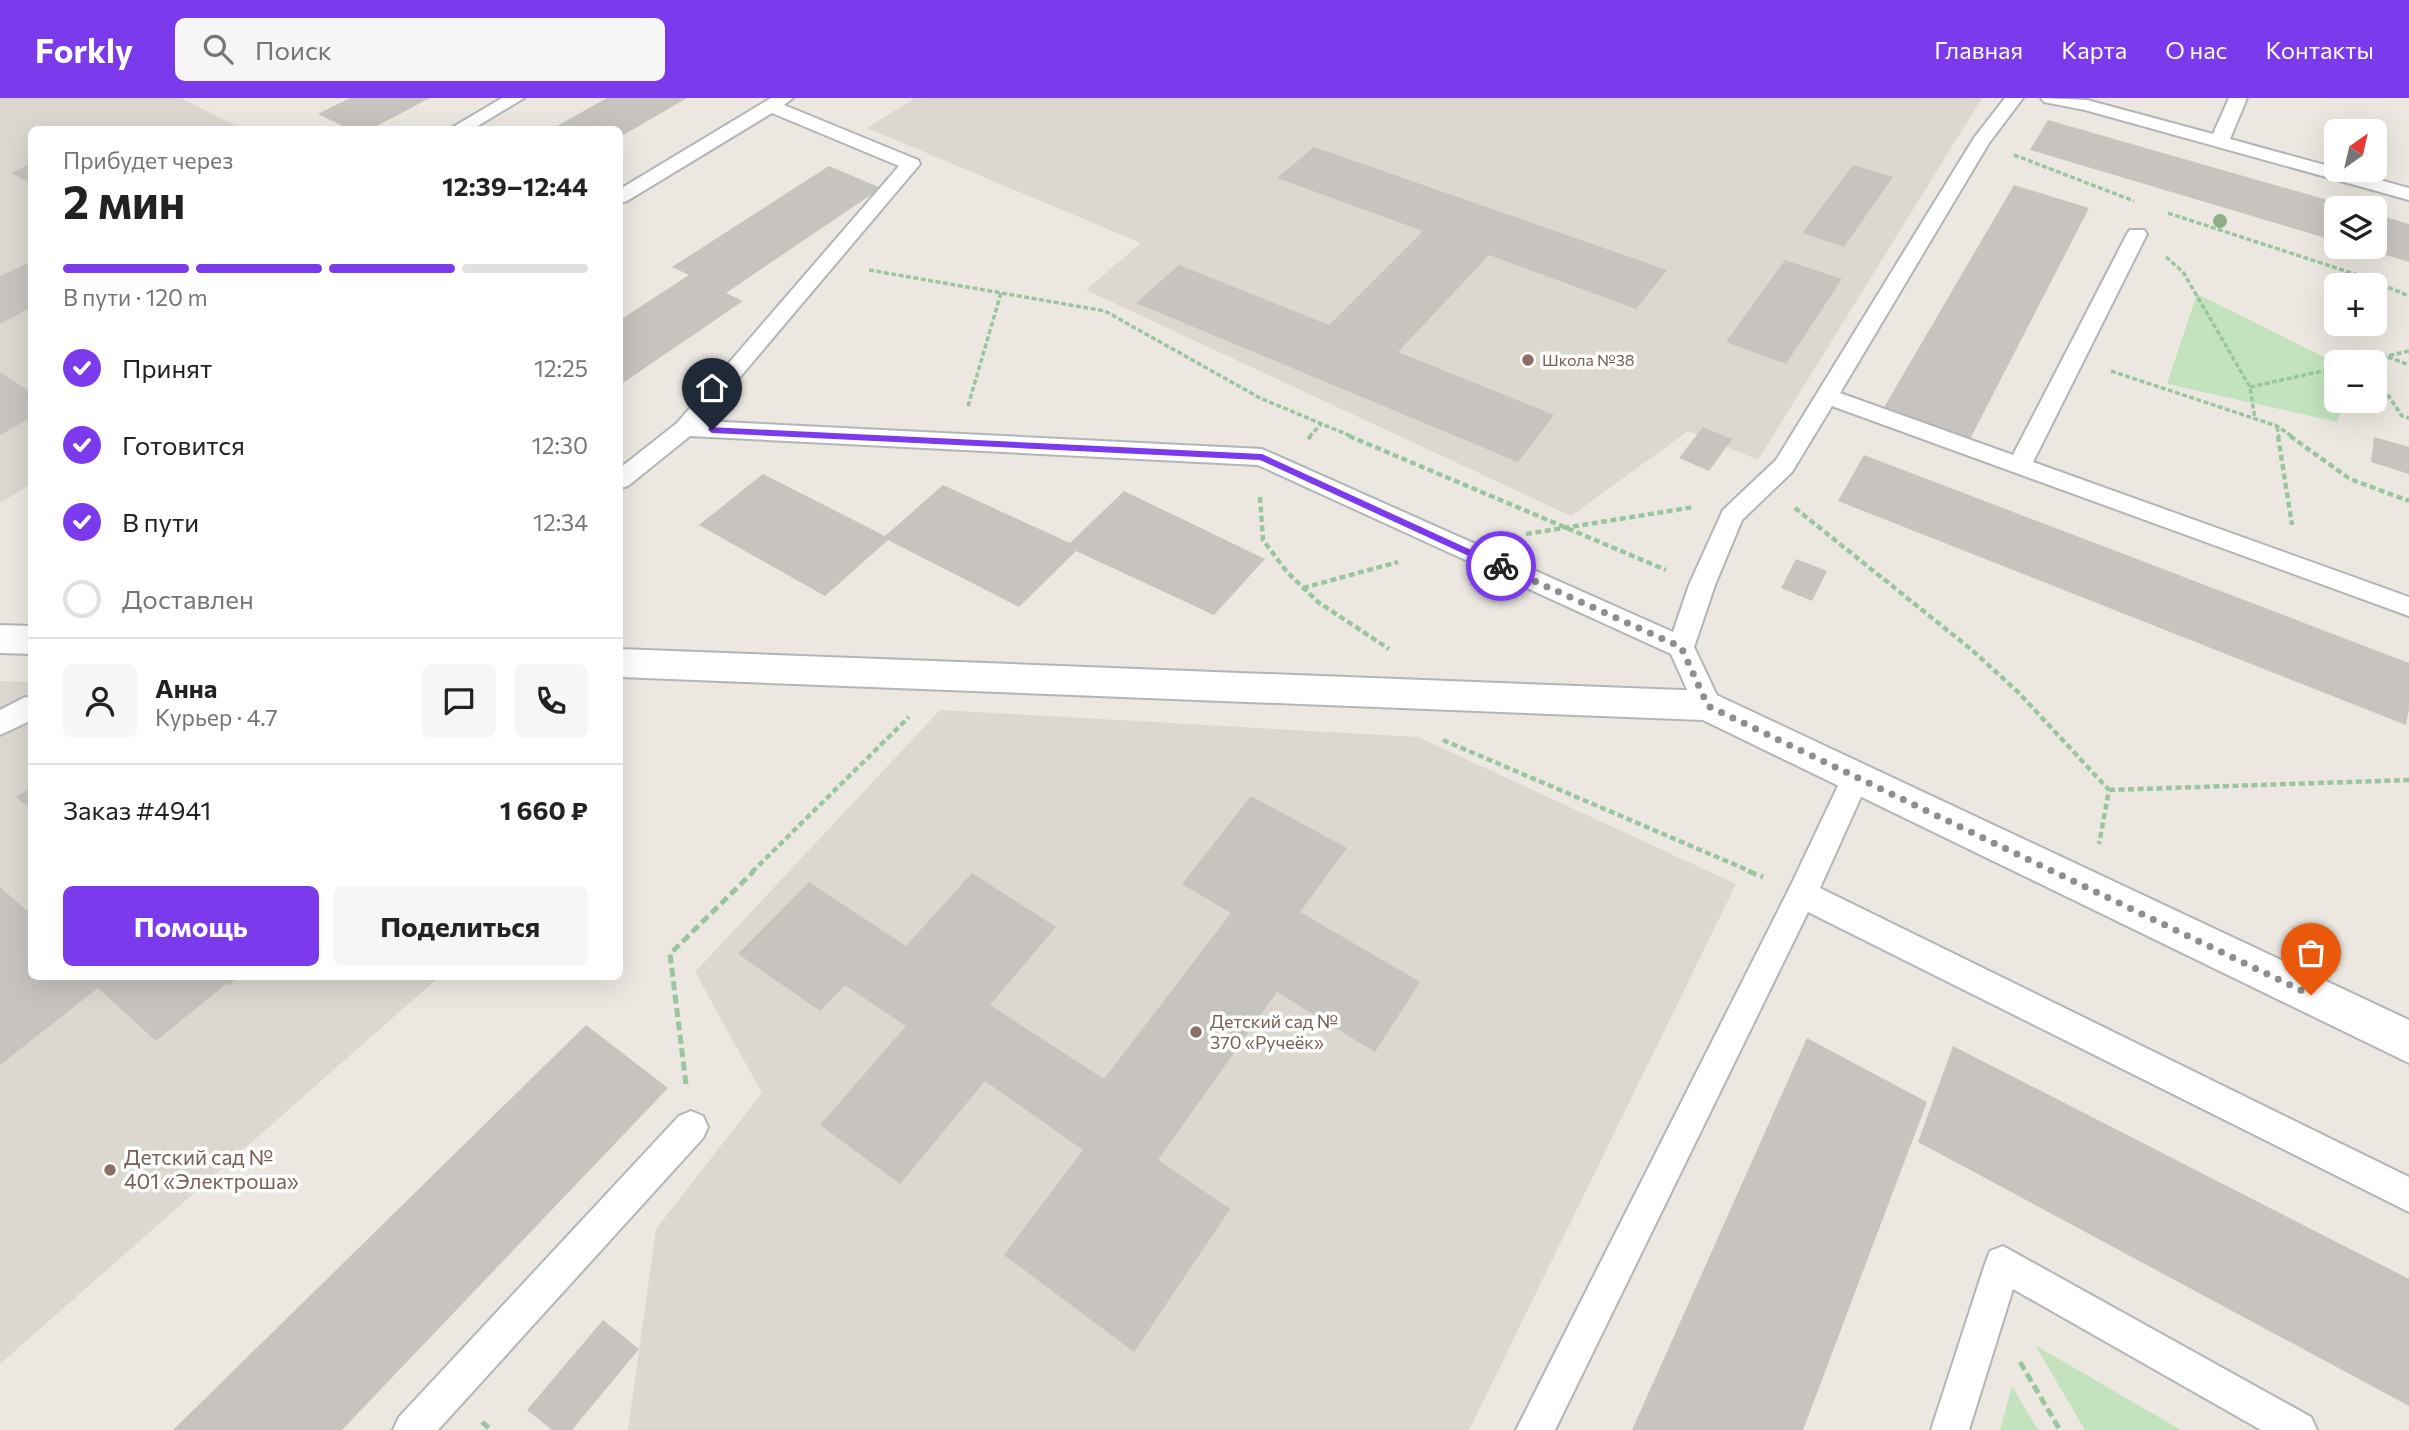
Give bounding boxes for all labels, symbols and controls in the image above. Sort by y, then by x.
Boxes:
search box [175,18,665,81]
text: Forkly [35,29,133,70]
icon: search [199,30,237,68]
text: Поиск [255,34,332,65]
text: Главная [1934,35,2023,64]
text: Карта [2061,35,2127,64]
text: О нас [2165,35,2227,64]
text: Контакты [2265,35,2374,64]
north arrow [2324,119,2387,182]
map controls [2324,119,2387,413]
text: Прибудет через [63,146,233,174]
text: 12:39–12:44 [442,170,588,201]
text: 2 мин [63,172,185,228]
button: layers [2324,196,2387,259]
button: + [2324,273,2387,336]
text: В пути · 120 m [63,283,208,311]
icon: check [63,349,101,387]
place label: Школа №38 [1542,350,1635,369]
button: − [2324,350,2387,413]
text: Принят [122,352,212,383]
marker: Школа №38 [1520,352,1536,368]
text: 12:25 [534,354,588,382]
pin [682,358,742,430]
icon: home [693,369,731,407]
icon: check [63,426,101,464]
text: Готовится [122,429,245,460]
text: 12:30 [532,431,588,459]
icon: check [63,503,101,541]
text: В пути [122,506,199,537]
text: 12:34 [533,508,588,536]
courier [1466,531,1536,601]
icon: bike [1482,547,1520,585]
text: Доставлен [122,583,254,614]
button: person [63,664,137,738]
button: chat [422,664,496,738]
button: phone [514,664,588,738]
text: Анна [155,672,217,703]
text: Курьер · 4.7 [155,703,278,731]
text: Заказ #4941 [63,794,211,825]
text: 1 660 ₽ [500,794,588,825]
button: Помощь [63,886,319,966]
button: Поделиться [333,886,588,966]
pin [2281,923,2341,995]
icon: bag [2292,934,2330,972]
place label: Детский сад № 370 «Ручеёк» [1210,1010,1338,1053]
marker: Детский сад № 370 «Ручеёк» [1188,1024,1204,1040]
place label: Детский сад № 401 «Электроша» [124,1144,299,1193]
marker: Детский сад № 401 «Электроша» [102,1162,118,1178]

